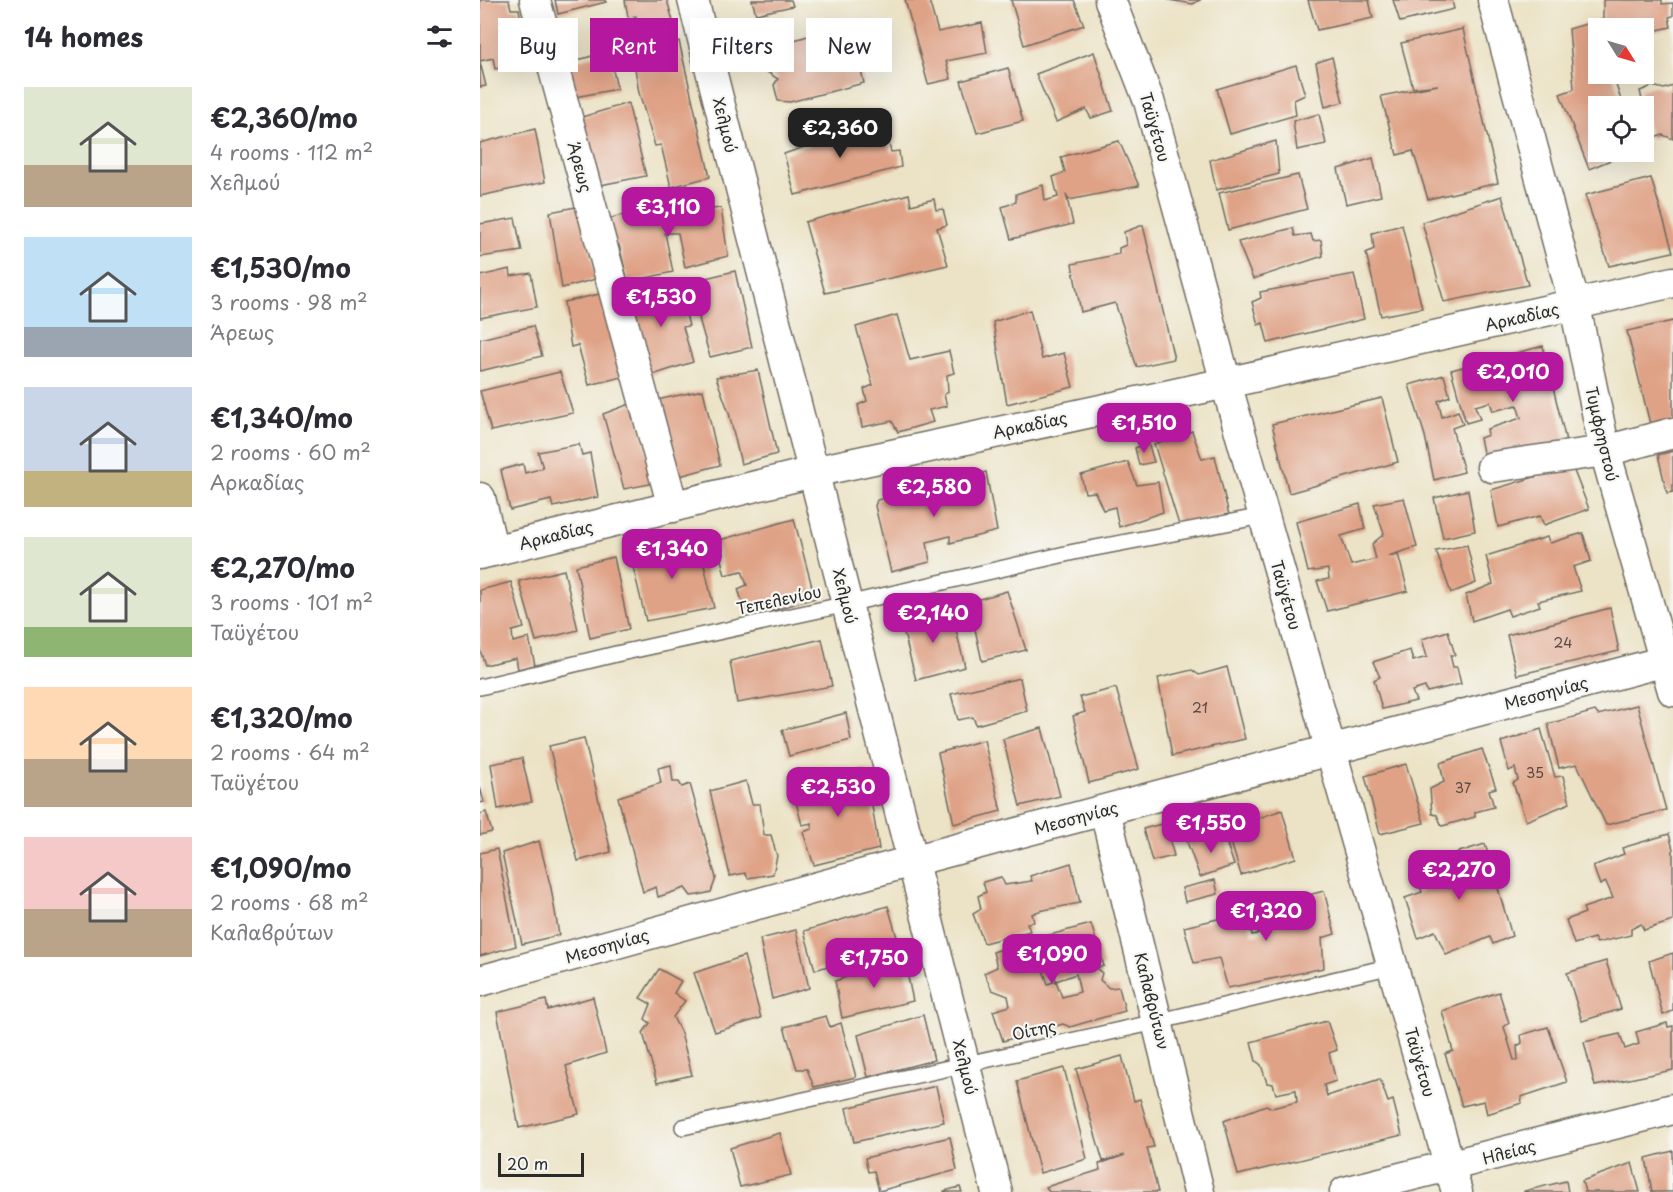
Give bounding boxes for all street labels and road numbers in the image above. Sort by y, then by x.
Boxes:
street label: Ταϋγέτου [1135,89,1177,164]
street label: Χελμού [708,95,744,155]
street label: Άρεως [563,139,599,195]
street label: Αρκαδίας [1482,296,1561,336]
street label: Τυμφρηστού [1580,384,1626,483]
street label: Αρκαδίας [990,404,1069,444]
street label: Αρκαδίας [516,513,595,555]
street label: Ταϋγέτου [1266,557,1308,632]
street label: Χελμού [828,566,864,626]
street label: Τεπελενίου [734,578,823,620]
street label: Μεσσηνίας [1501,669,1590,715]
street label: Μεσσηνίας [1031,794,1120,840]
street label: Μεσσηνίας [562,922,651,968]
street label: Καλαβρύτων [1129,950,1177,1052]
street label: Οίτης [1009,1013,1058,1045]
street label: Ταϋγέτου [1400,1024,1442,1099]
street label: Χελμού [948,1037,984,1097]
street label: Ηλείας [1479,1132,1538,1170]

